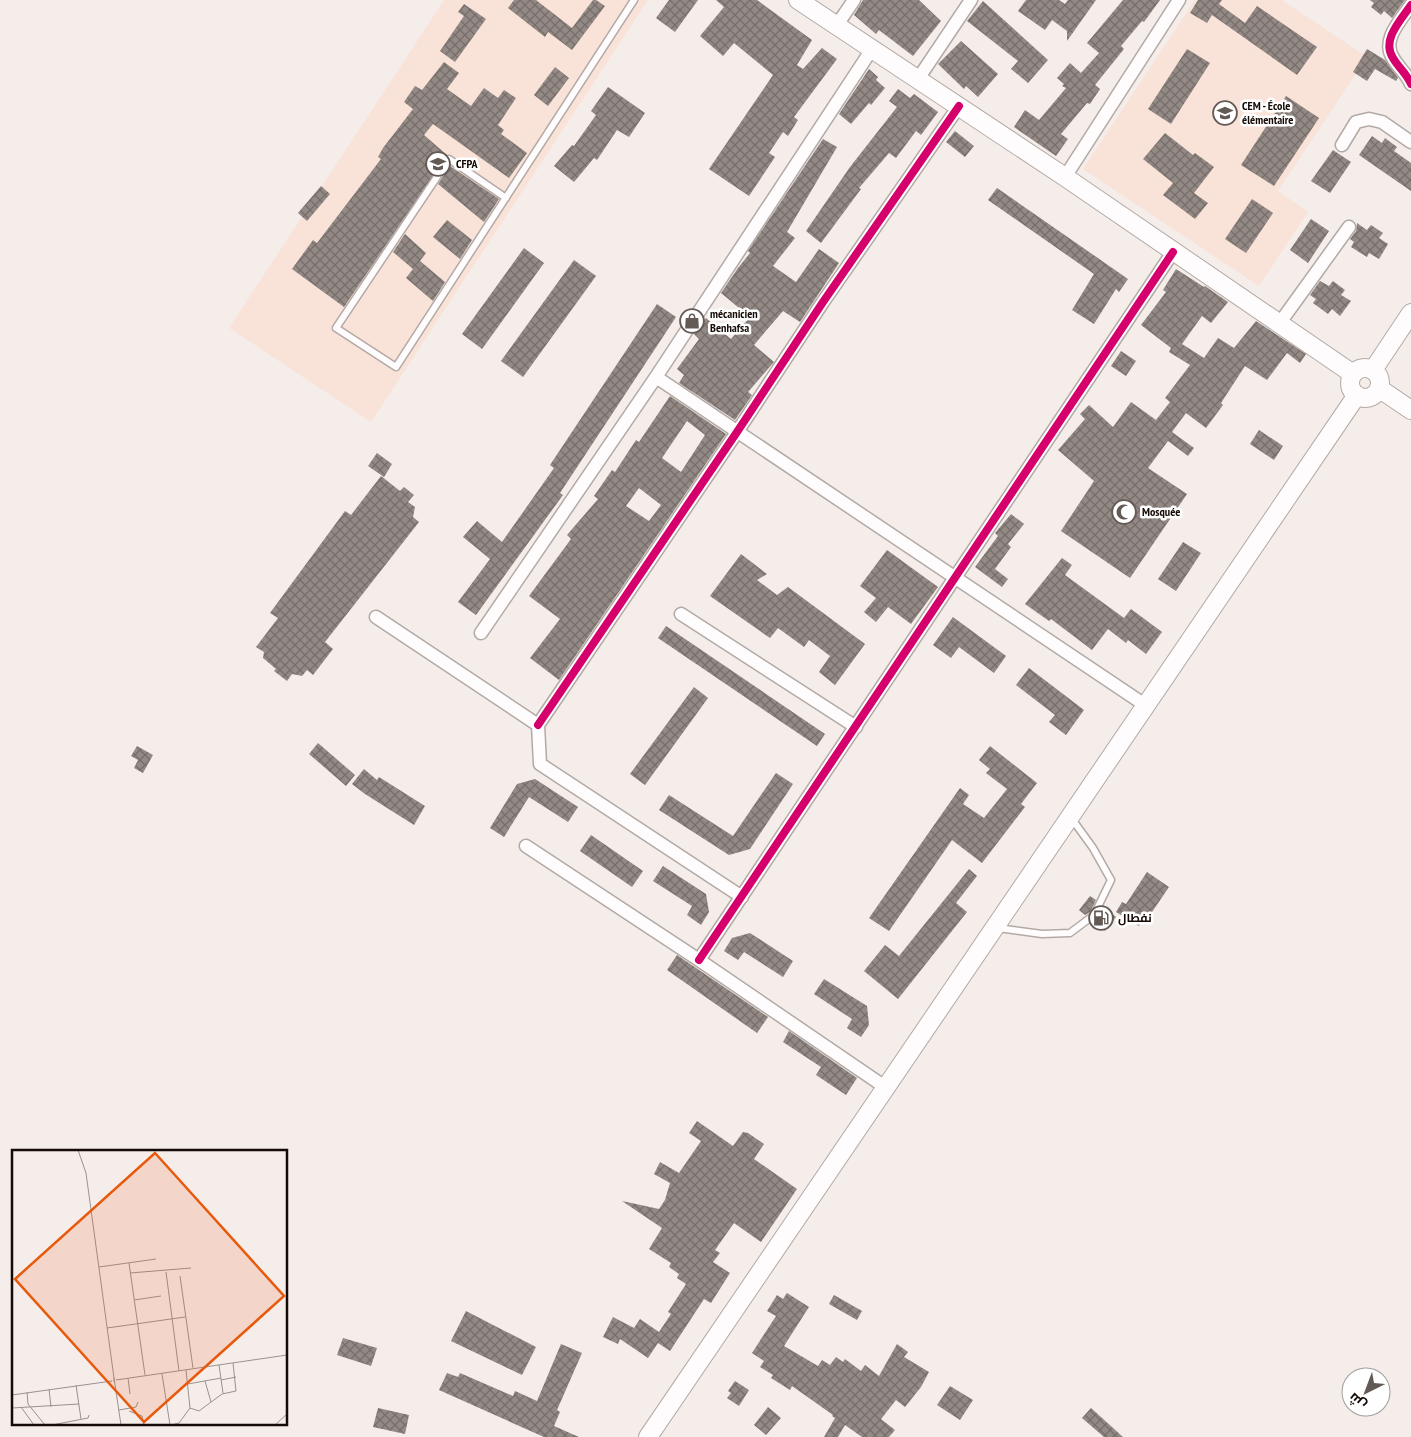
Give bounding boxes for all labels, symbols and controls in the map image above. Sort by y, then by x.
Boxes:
place label: CEM - École élémentaire [1242,98,1293,127]
school or university icon: CEM - École élémentaire [1212,100,1238,126]
school or university icon: CFPA [425,151,451,177]
place label: CFPA [456,156,478,171]
place label: mécanicien Benhafsa [710,306,758,335]
shop icon: mécanicien Benhafsa [679,308,705,334]
mosque icon: Mosquée [1111,499,1137,525]
place label: Mosquée [1142,504,1180,519]
fuel station icon: نفطال [1088,905,1114,931]
place label: نفطال [1118,910,1152,926]
inset map [12,1150,288,1424]
north arrow [1341,1367,1391,1417]
text: ش [1345,1389,1370,1414]

